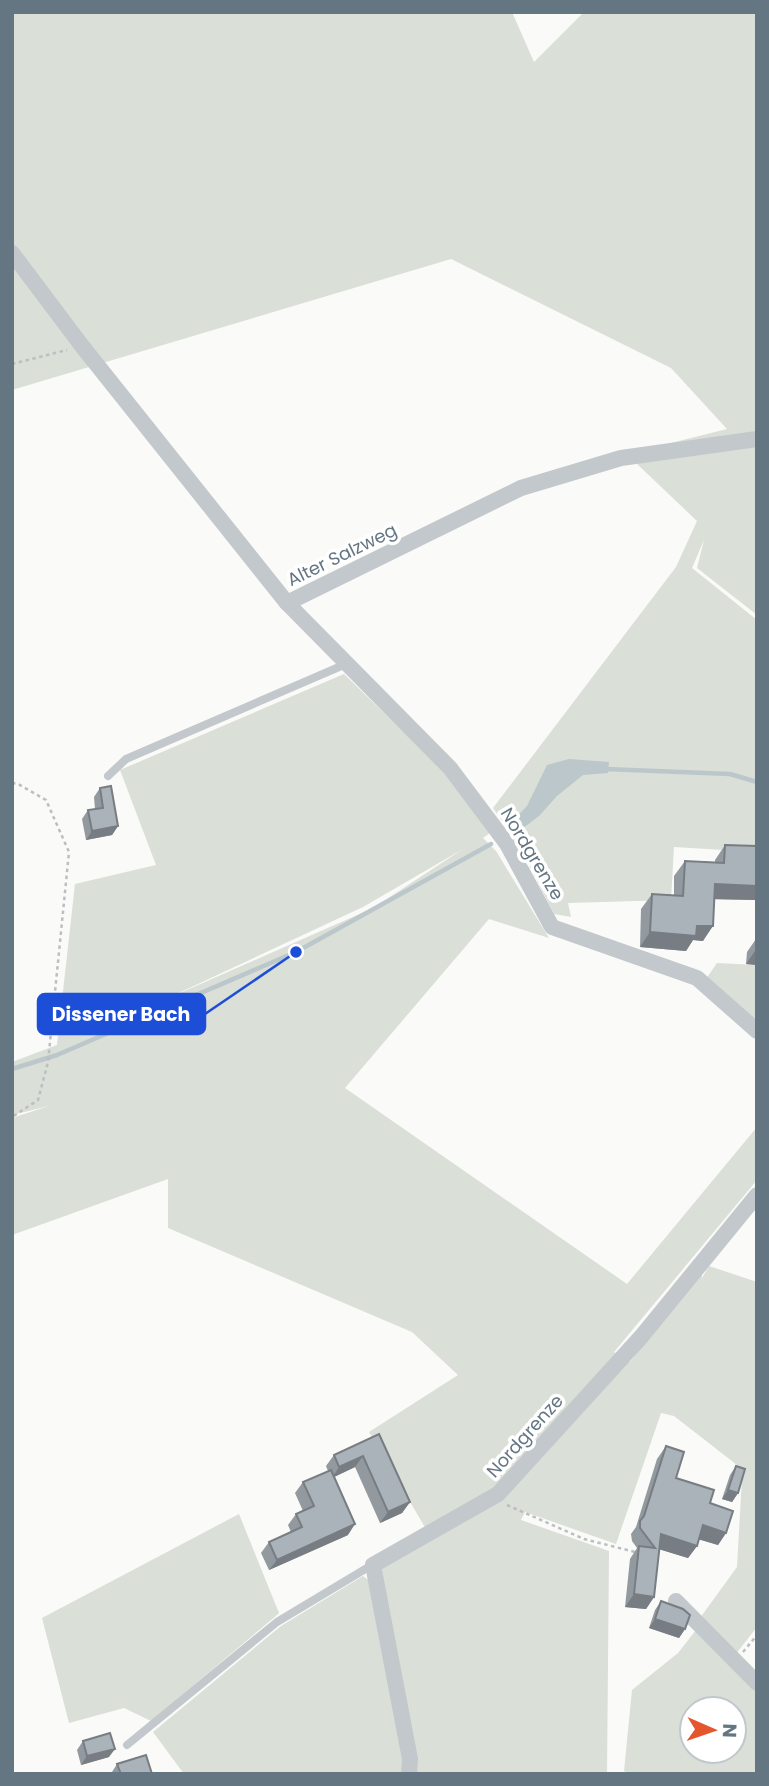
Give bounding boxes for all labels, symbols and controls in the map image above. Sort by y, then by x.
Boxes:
street label: Alter Salzweg [283,517,401,592]
street label: Nordgrenze [495,803,570,905]
callout: Dissener Bach [38,994,205,1034]
text: Dissener Bach [52,1001,190,1028]
street label: Nordgrenze [481,1389,569,1483]
north arrow [678,1695,748,1765]
text: N [716,1723,743,1738]

